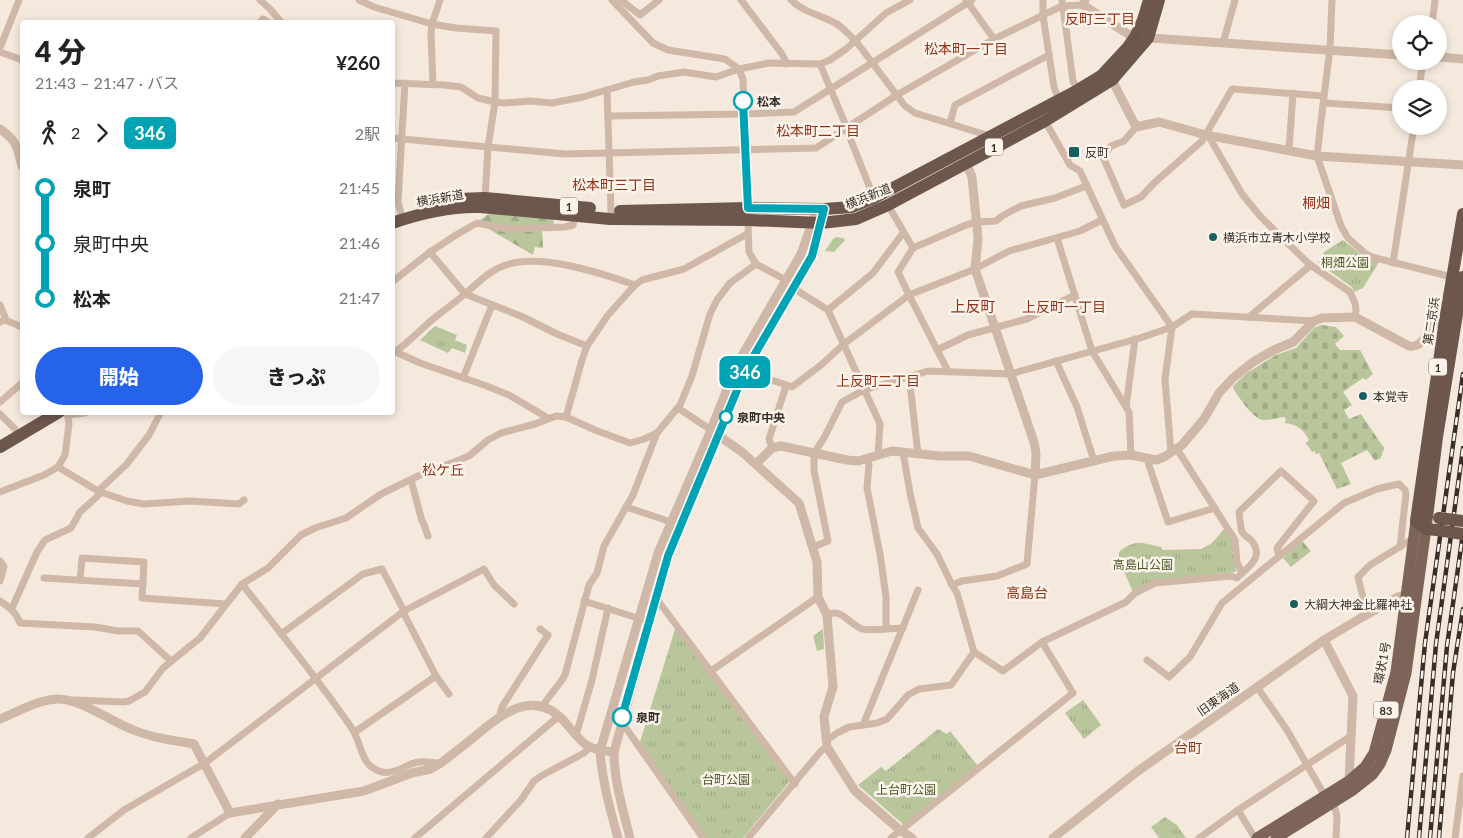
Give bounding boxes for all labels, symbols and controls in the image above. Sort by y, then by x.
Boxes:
district label: 反町三丁目 [1065,10,1135,27]
map controls [1392,15,1447,135]
button: locate [1392,15,1447,70]
text: 4 分 [35,34,86,68]
district label: 松本町一丁目 [924,40,1008,57]
text: ¥260 [336,51,380,74]
text: 21:43 – 21:47 · バス [35,73,179,92]
button: layers [1392,80,1447,135]
marker: 松本 [733,91,753,111]
place label: 松本 [757,94,781,109]
icon: walk [35,119,63,147]
icon: forward [88,119,116,147]
text: 346 [134,122,166,144]
district label: 松本町二丁目 [776,122,860,139]
text: 2 [71,123,80,142]
text: 2駅 [355,124,380,143]
road number: 1 [985,138,1003,156]
marker: 反町 [1067,145,1081,159]
place label: 反町 [1085,145,1109,160]
district label: 松本町三丁目 [572,176,656,193]
text: 泉町 [73,177,111,200]
text: 21:45 [339,178,380,197]
street label: 横浜新道 [843,180,893,212]
street label: 横浜新道 [415,186,465,210]
district label: 桐畑 [1302,194,1330,211]
road number: 1 [560,198,578,215]
place label: 横浜市立青木小学校 [1223,230,1331,245]
marker: 横浜市立青木小学校 [1207,231,1219,243]
text: 泉町中央 [73,232,149,255]
text: 21:46 [339,233,380,252]
park label: 桐畑公園 [1321,255,1369,270]
text: 松本 [73,287,111,310]
text: 21:47 [339,288,380,307]
street label: 第二京浜 [1420,296,1442,346]
district label: 上反町 [950,297,996,315]
district label: 上反町一丁目 [1022,298,1106,315]
button: 開始 [35,347,203,405]
button: きっぷ [213,347,380,405]
line badge: 346 [716,356,774,388]
road number: 1 [1429,358,1447,376]
text: 346 [729,361,761,383]
district label: 上反町二丁目 [836,372,920,389]
place label: 本覚寺 [1373,389,1409,404]
marker: 本覚寺 [1357,390,1369,402]
marker: 泉町中央 [719,410,733,424]
place label: 泉町中央 [737,410,785,425]
district label: 松ケ丘 [422,461,464,478]
park label: 高島山公園 [1113,557,1173,572]
district label: 高島台 [1006,584,1048,601]
place label: 大綱大神金比羅神社 [1304,597,1412,612]
marker: 大綱大神金比羅神社 [1288,598,1300,610]
street label: 環状1号 [1371,640,1393,686]
street label: 旧東海道 [1194,679,1242,719]
road number: 83 [1374,702,1398,718]
marker: 泉町 [612,707,632,727]
place label: 泉町 [636,710,660,725]
district label: 台町 [1174,739,1202,756]
park label: 台町公園 [702,772,750,787]
park label: 上台町公園 [876,782,936,797]

